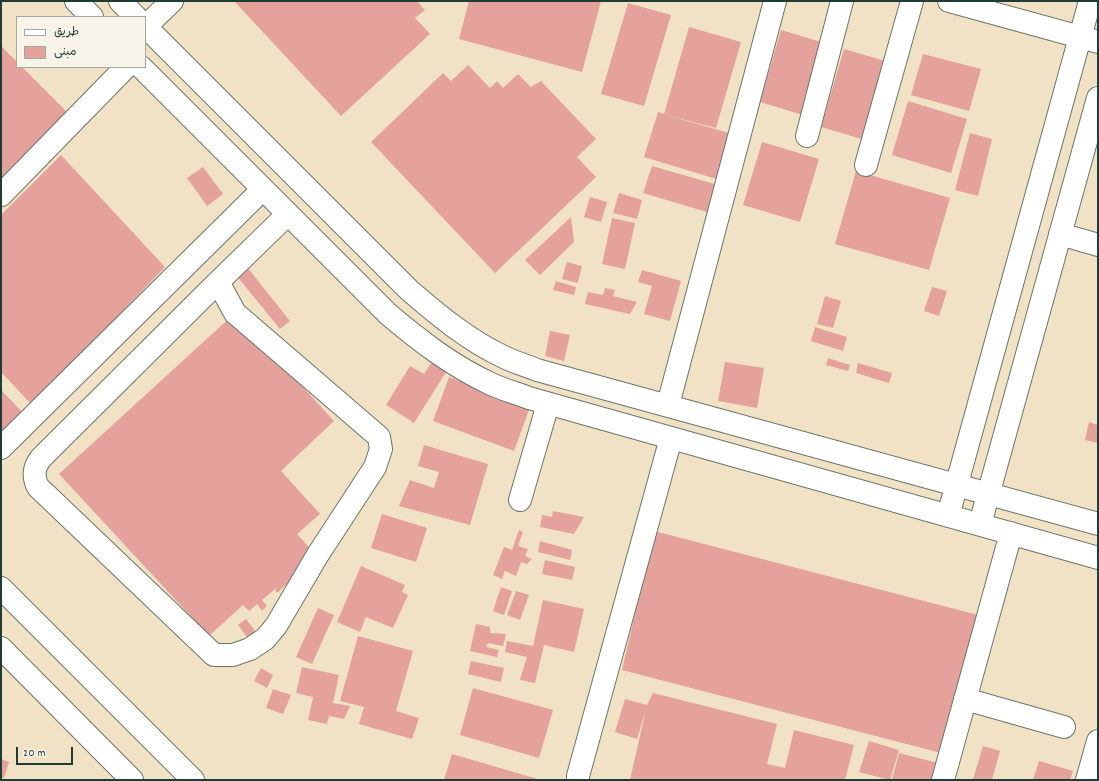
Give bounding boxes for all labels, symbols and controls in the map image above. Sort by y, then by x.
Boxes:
legend [16,16,146,68]
text: طريق [54,24,79,41]
text: مبنى [54,44,77,61]
scale bar [18,739,75,765]
text: 20 m [23,745,46,762]

